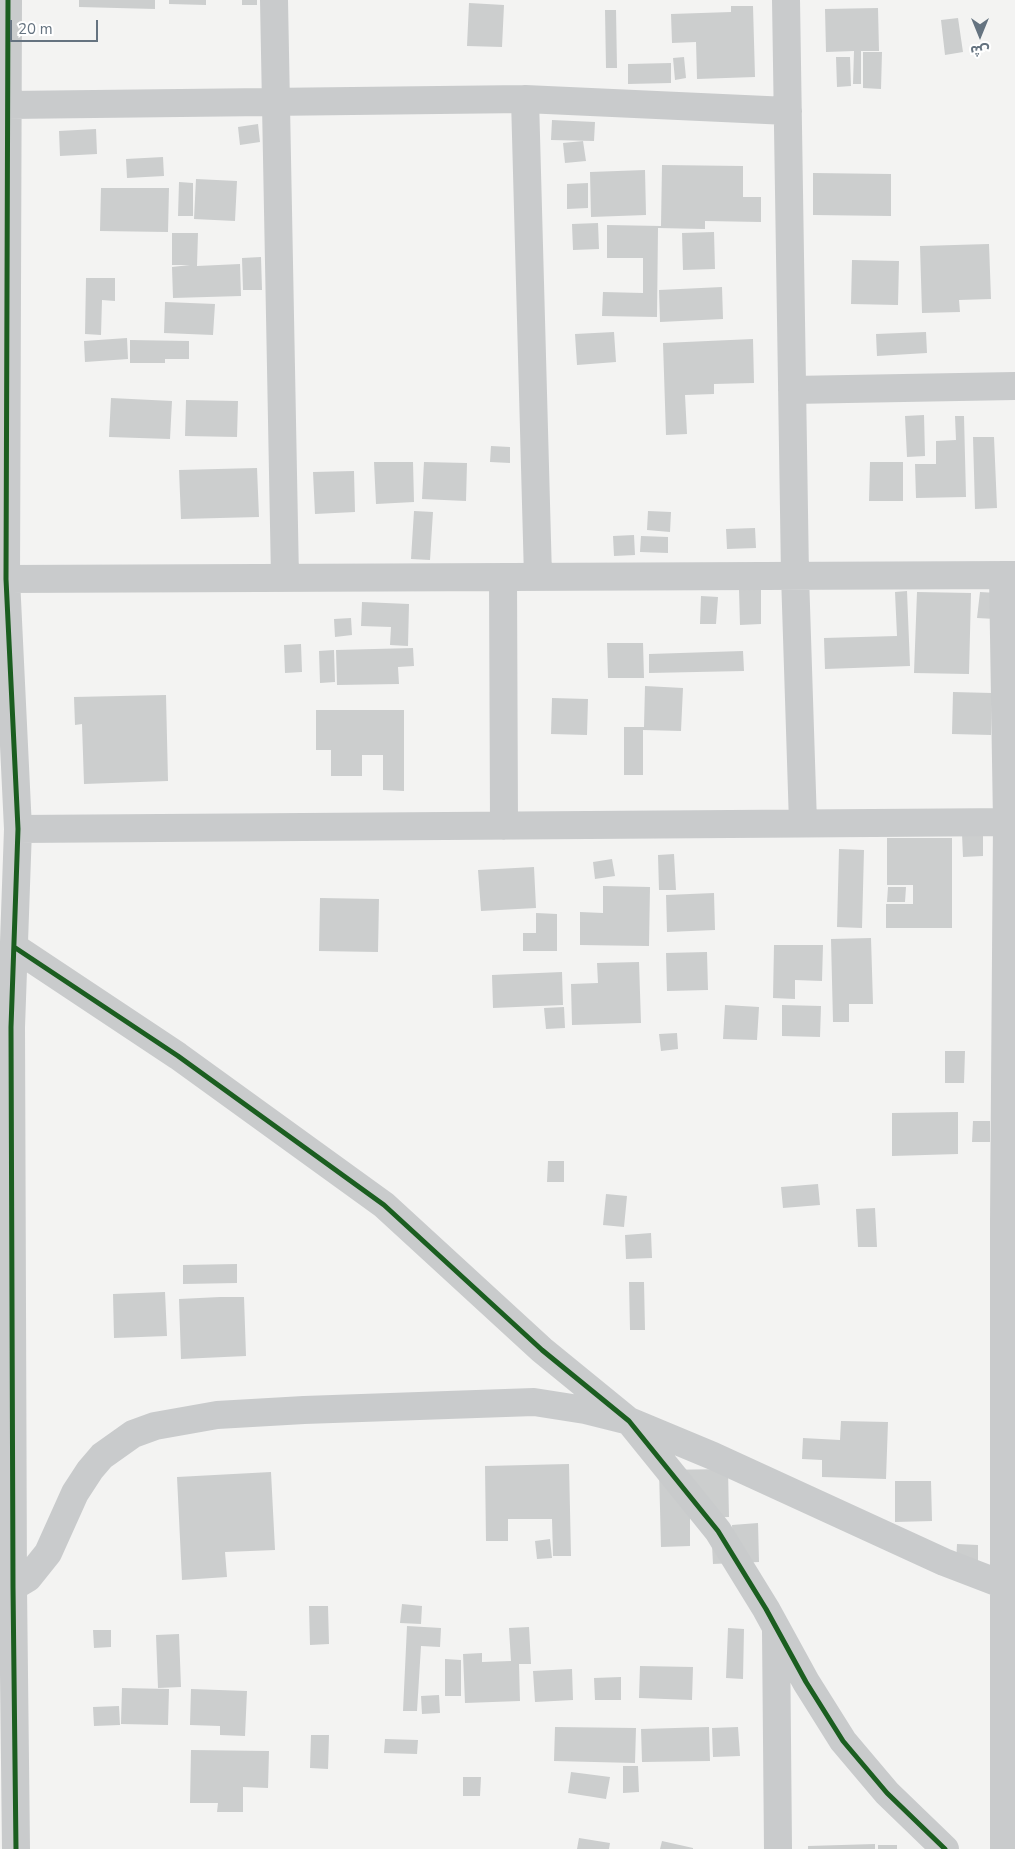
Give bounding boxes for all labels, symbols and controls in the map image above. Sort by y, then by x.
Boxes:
scale bar [12,10,100,42]
north arrow [955,10,1005,60]
text: 20 m [18,19,53,39]
text: ش [970,41,990,60]

